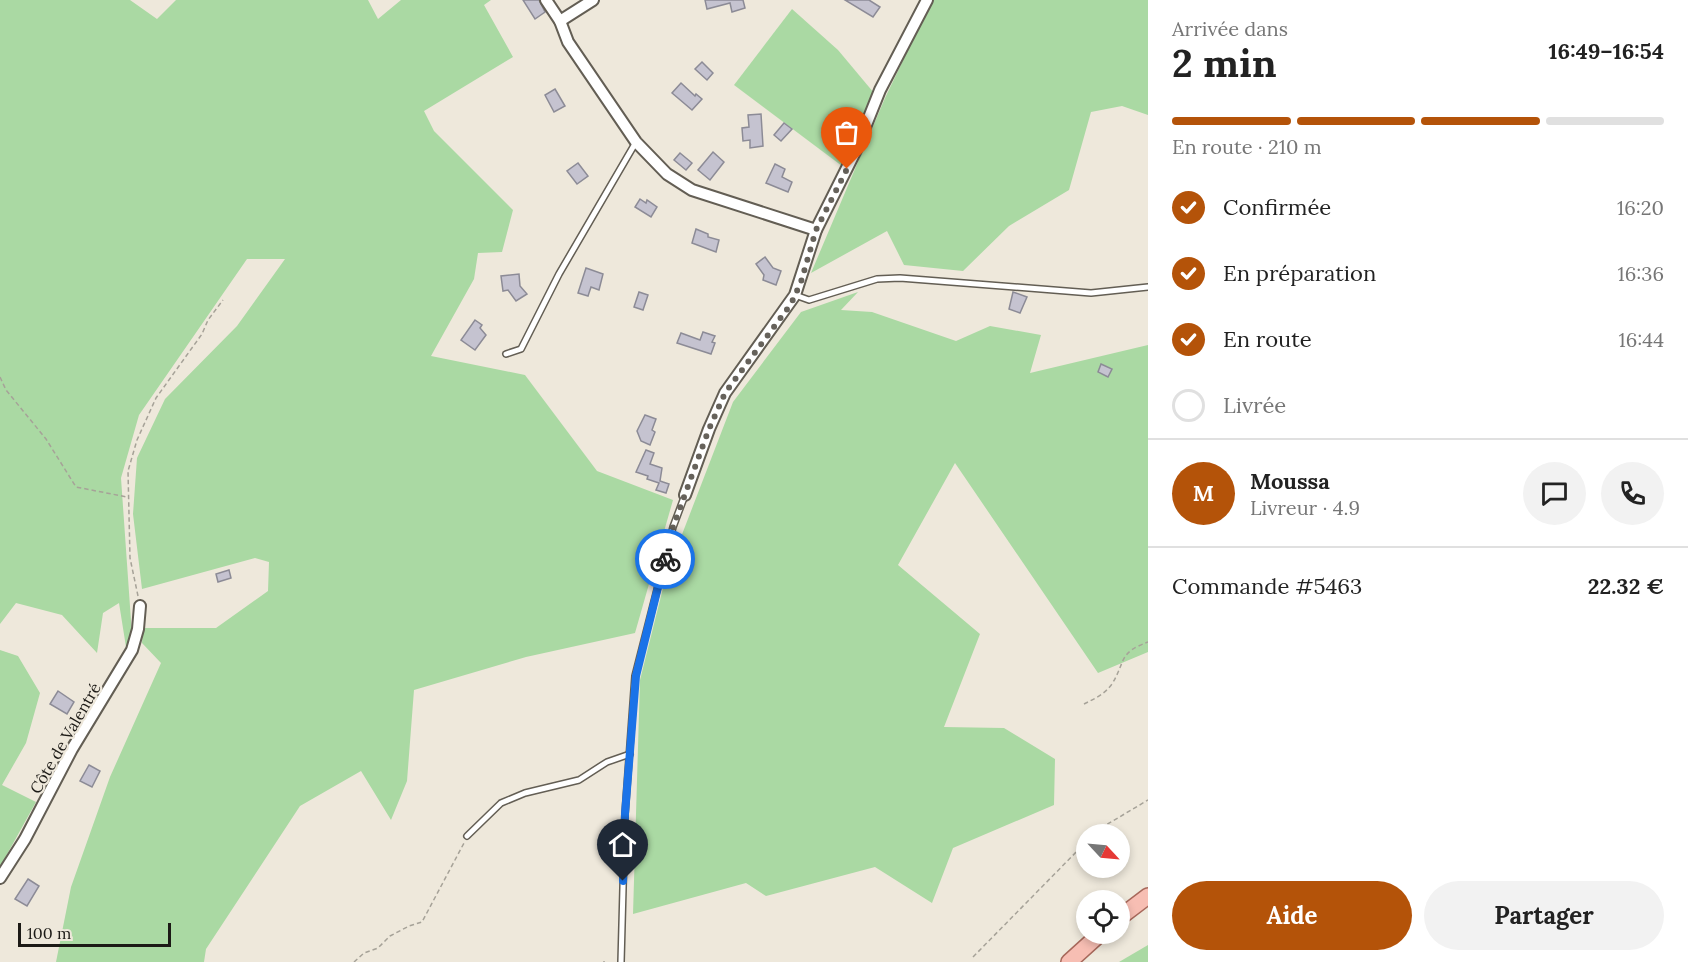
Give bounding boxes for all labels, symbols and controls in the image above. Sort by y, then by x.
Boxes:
text: Arrivée dans [1172,16,1288,41]
text: 16:49–16:54 [1549,37,1664,65]
text: 2 min [1172,38,1277,88]
pin [821,107,872,169]
icon: bag [830,116,863,149]
text: En route · 210 m [1172,134,1322,159]
icon: check [1172,191,1205,224]
text: Confirmée [1223,193,1331,221]
text: 16:20 [1617,195,1664,220]
icon: check [1172,257,1205,290]
text: En préparation [1223,259,1376,287]
text: 16:36 [1617,261,1664,286]
icon: check [1172,323,1205,356]
text: En route [1223,325,1312,353]
text: 16:44 [1618,327,1664,352]
text: Livrée [1223,391,1286,419]
button: chat [1523,462,1586,525]
button: phone [1601,462,1664,525]
text: Moussa [1250,467,1330,495]
text: M [1193,479,1214,507]
text: Livreur · 4.9 [1250,495,1360,520]
courier [635,529,695,589]
icon: bike [649,543,682,576]
text: Commande #5463 [1172,572,1362,600]
text: 22.32 € [1588,572,1664,600]
street label: Côte de Valentré [25,679,105,797]
pin [597,819,648,881]
north arrow [1076,824,1130,878]
map controls [1076,824,1130,944]
icon: home [606,828,639,861]
button: Aide [1172,881,1412,950]
button: Partager [1424,881,1664,950]
button: locate [1076,890,1130,944]
scale bar [18,920,171,948]
text: 100 m [27,923,71,943]

